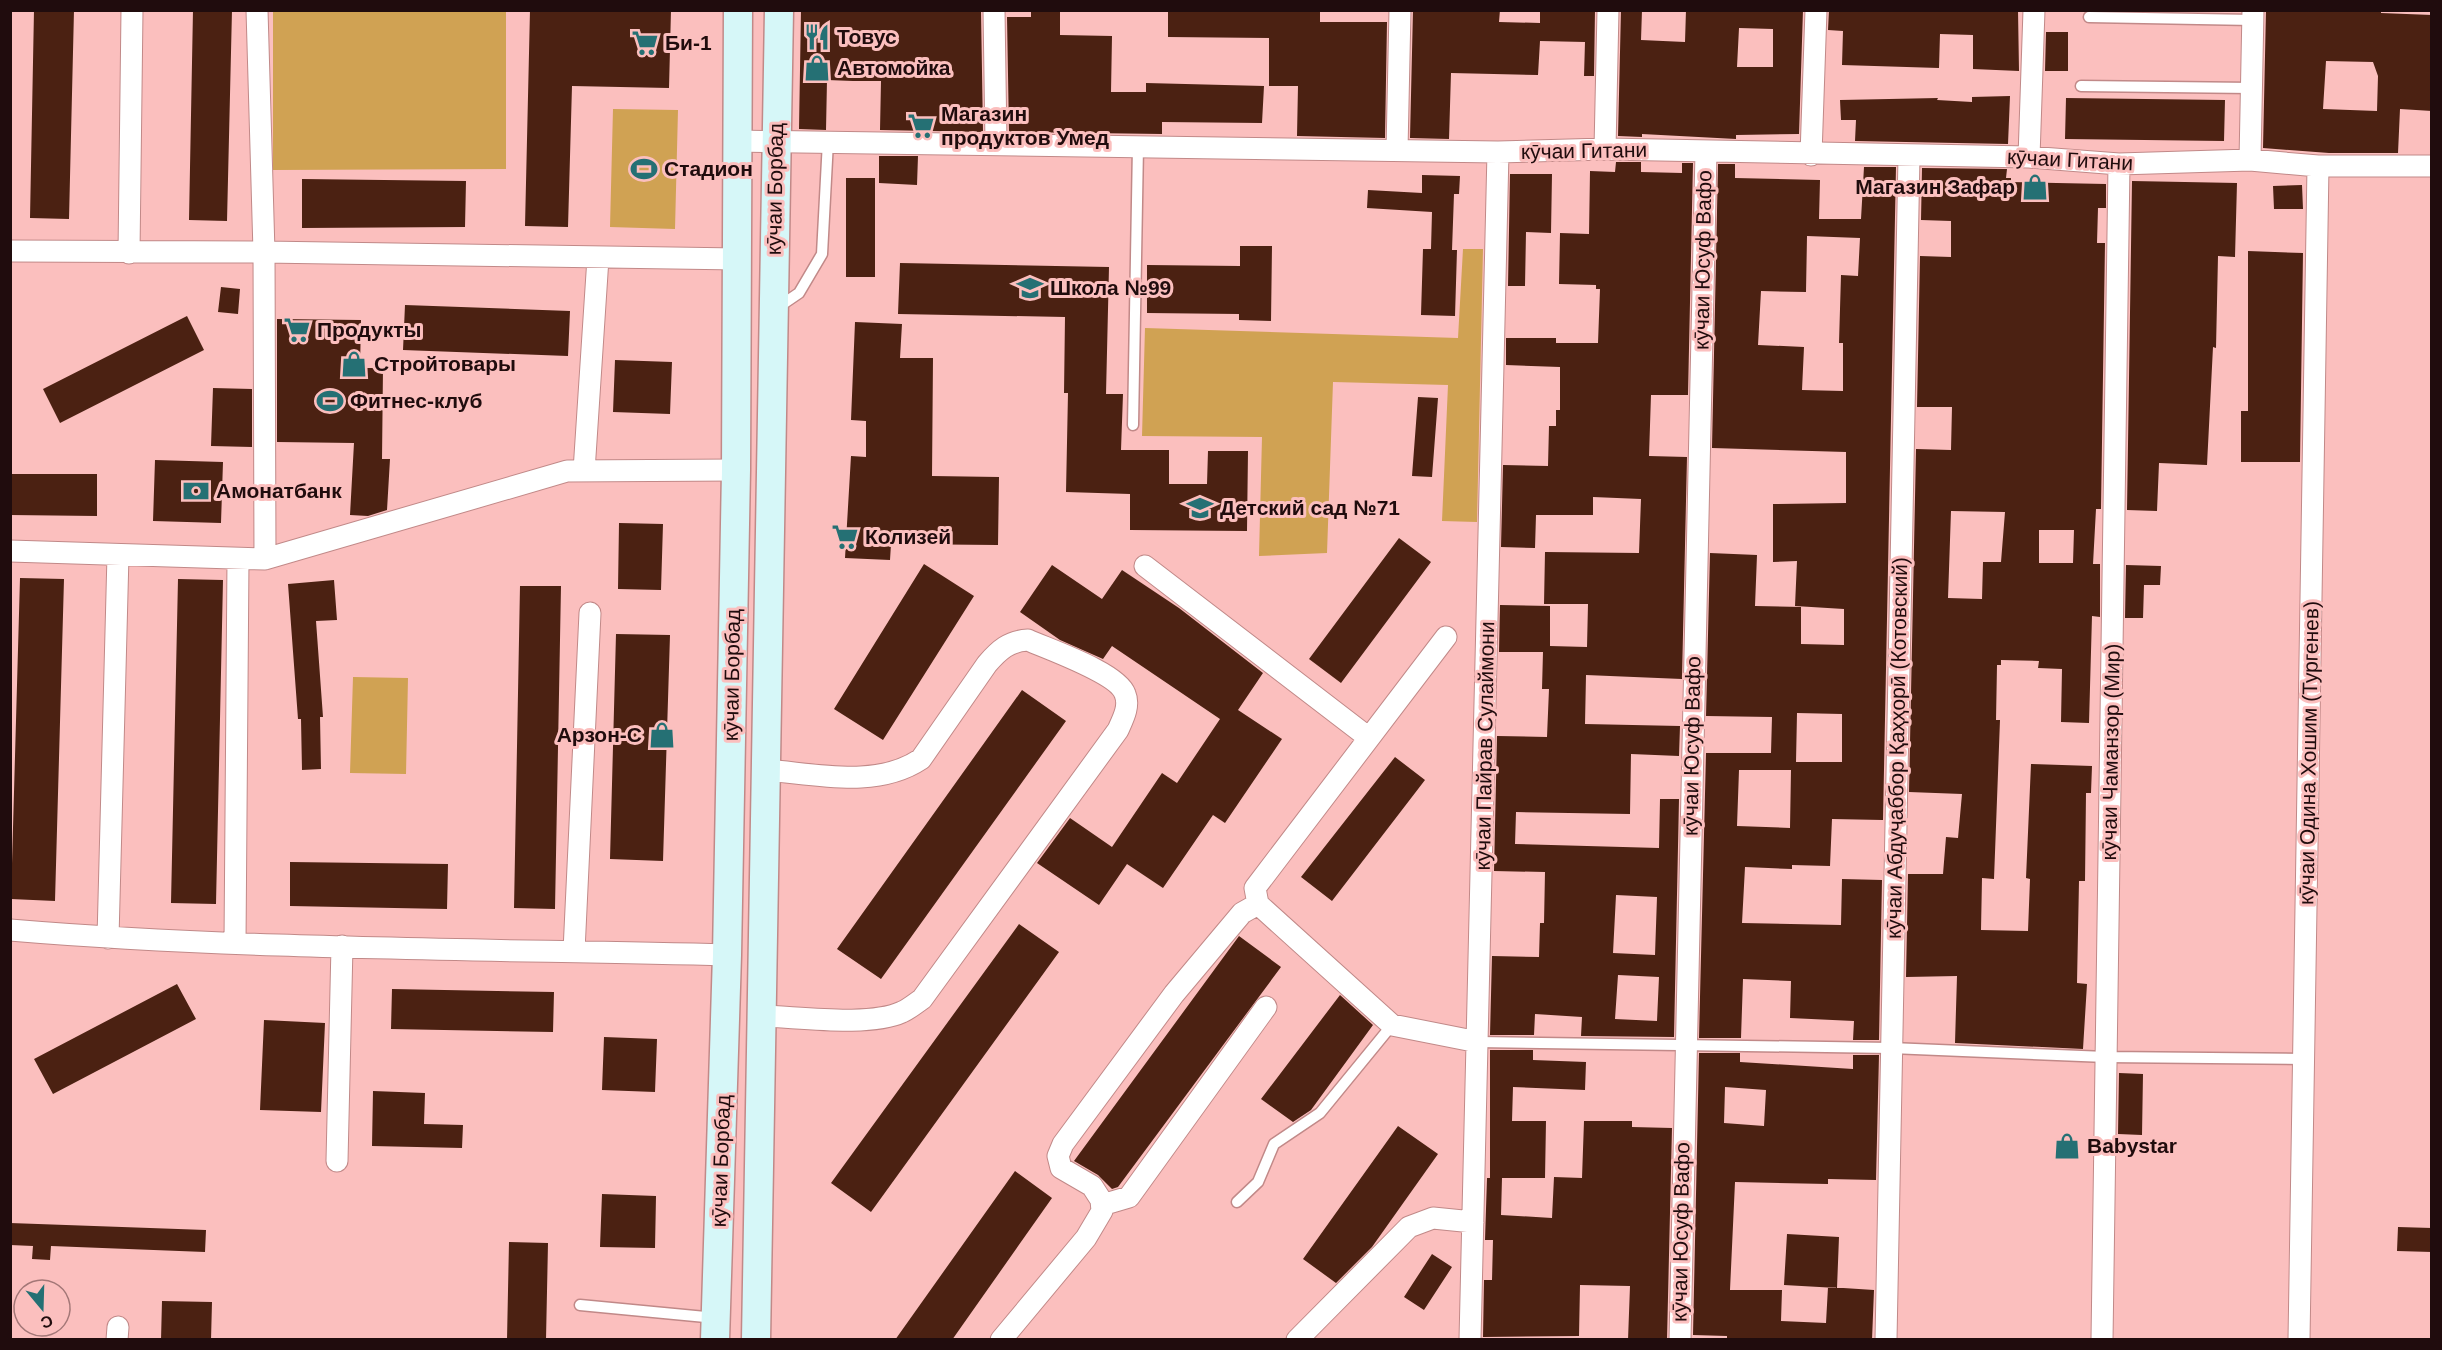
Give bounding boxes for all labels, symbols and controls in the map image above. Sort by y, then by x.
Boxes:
restaurant icon: Товус [802,22,832,52]
place label: Товус [837,25,897,48]
supermarket icon: Би-1 [630,28,660,58]
place label: Би-1 [665,31,712,54]
shop icon: Автомойка [802,53,832,83]
place label: Автомойка [837,56,951,79]
place label: Магазин продуктов Умед [941,102,1109,149]
supermarket icon: Магазин продуктов Умед [906,111,936,141]
street label: кӯчаи Борбад [762,123,787,255]
street label: кӯчаи Гитани [1521,138,1647,163]
street label: кӯчаи Гитани [2006,145,2134,174]
sports icon: Стадион [629,154,659,184]
place label: Стадион [664,157,753,180]
street label: кӯчаи Юсуф Вафо [1689,170,1716,350]
shop icon: Магазин Зафар [2020,172,2050,202]
place label: Магазин Зафар [1855,175,2015,198]
school or university icon: Школа №99 [1015,273,1045,303]
place label: Школа №99 [1050,276,1171,299]
supermarket icon: Продукты [282,315,312,345]
place label: Продукты [317,318,421,341]
shop icon: Стройтовары [339,349,369,379]
place label: Стройтовары [374,352,516,375]
sports icon: Фитнес-клуб [315,386,345,416]
place label: Фитнес-клуб [350,389,482,412]
bank icon: Амонатбанк [181,476,211,506]
place label: Амонатбанк [216,479,342,502]
school or university icon: Детский сад №71 [1185,493,1215,523]
place label: Детский сад №71 [1220,496,1400,519]
supermarket icon: Колизей [830,522,860,552]
place label: Колизей [865,525,951,548]
street label: кӯчаи Абдуҷаббор Қаҳҳорӣ (Котовский) [1882,557,1911,939]
street label: кӯчаи Одина Хошим (Тургенев) [2294,601,2323,905]
street label: кӯчаи Борбад [719,609,744,741]
street label: кӯчаи Пайрав Сулаймони [1471,621,1498,871]
street label: кӯчаи Чаманзор (Мир) [2097,643,2124,861]
street label: кӯчаи Юсуф Вафо [1678,656,1705,836]
shop icon: Арзон-С [647,720,677,750]
place label: Арзон-С [557,723,642,746]
street label: кӯчаи Борбад [707,1094,734,1228]
shop icon: Babystar [2052,1131,2082,1161]
place label: Babystar [2087,1134,2177,1157]
street label: кӯчаи Юсуф Вафо [1667,1142,1694,1322]
north arrow [12,1278,72,1338]
text: С [38,1312,55,1332]

